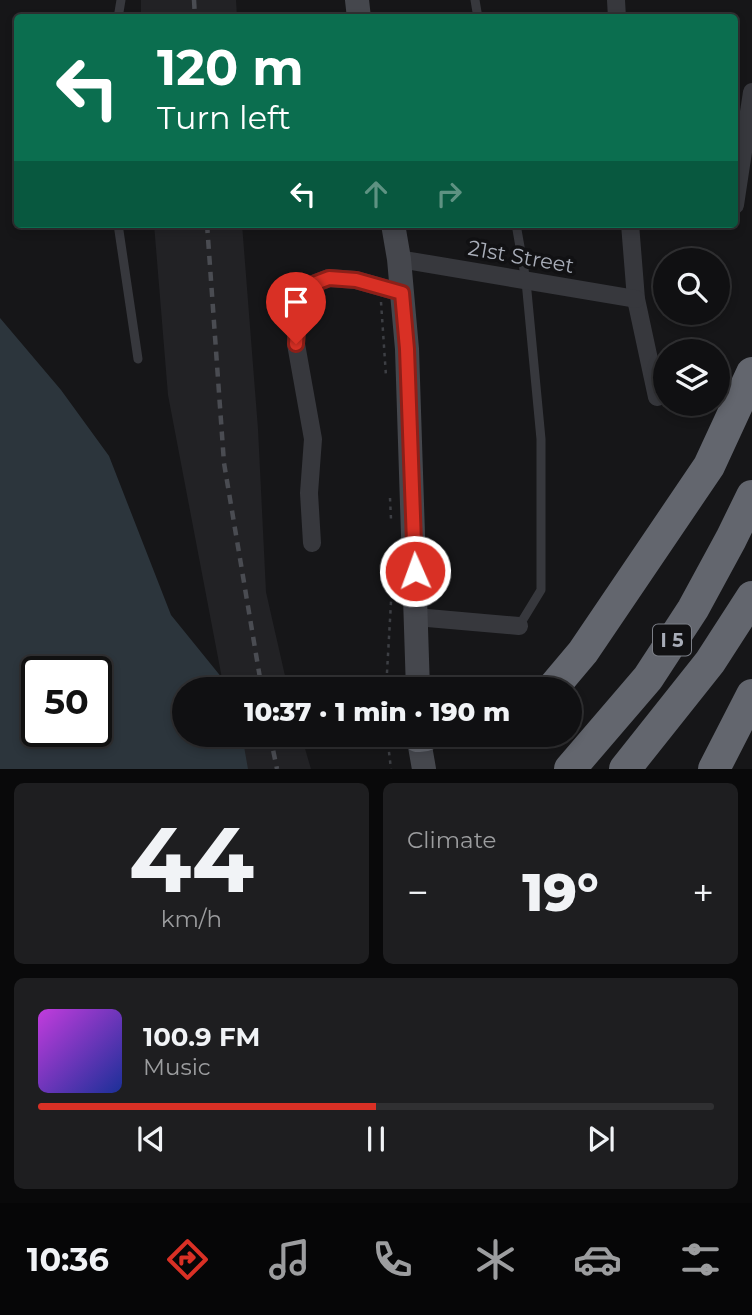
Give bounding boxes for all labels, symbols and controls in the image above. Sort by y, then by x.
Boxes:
text: 120 m [157,38,304,97]
icon: left [42,42,133,133]
text: Turn left [157,98,291,137]
icon: left [284,175,322,213]
icon: ahead [357,175,395,213]
icon: right [430,175,468,213]
street label: 21st Street [466,235,576,278]
map controls [653,248,730,416]
button: search [653,248,730,325]
pin [266,272,326,344]
icon: arrive [277,283,315,321]
button: layers [653,339,730,416]
position arrow [378,534,452,608]
road number: I 5 [653,624,691,656]
speed limit sign: 50 [21,656,112,747]
text: 10:37 · 1 min · 190 m [244,696,510,728]
text: 44 [129,804,254,915]
text: Climate [407,826,496,854]
text: 19° [522,861,599,924]
text: − [407,869,429,916]
text: + [692,869,714,916]
text: km/h [161,905,222,933]
text: 100.9 FM [143,1021,260,1053]
text: Music [143,1053,211,1081]
icon: previous [132,1120,170,1158]
icon: pause [357,1120,395,1158]
icon: next [582,1120,620,1158]
icon: directions [163,1235,212,1284]
icon: music [265,1235,314,1284]
icon: phone [368,1235,417,1284]
icon: climate [471,1235,520,1284]
icon: car [573,1235,622,1284]
icon: filters [676,1235,725,1284]
text: 10:36 [27,1240,109,1279]

